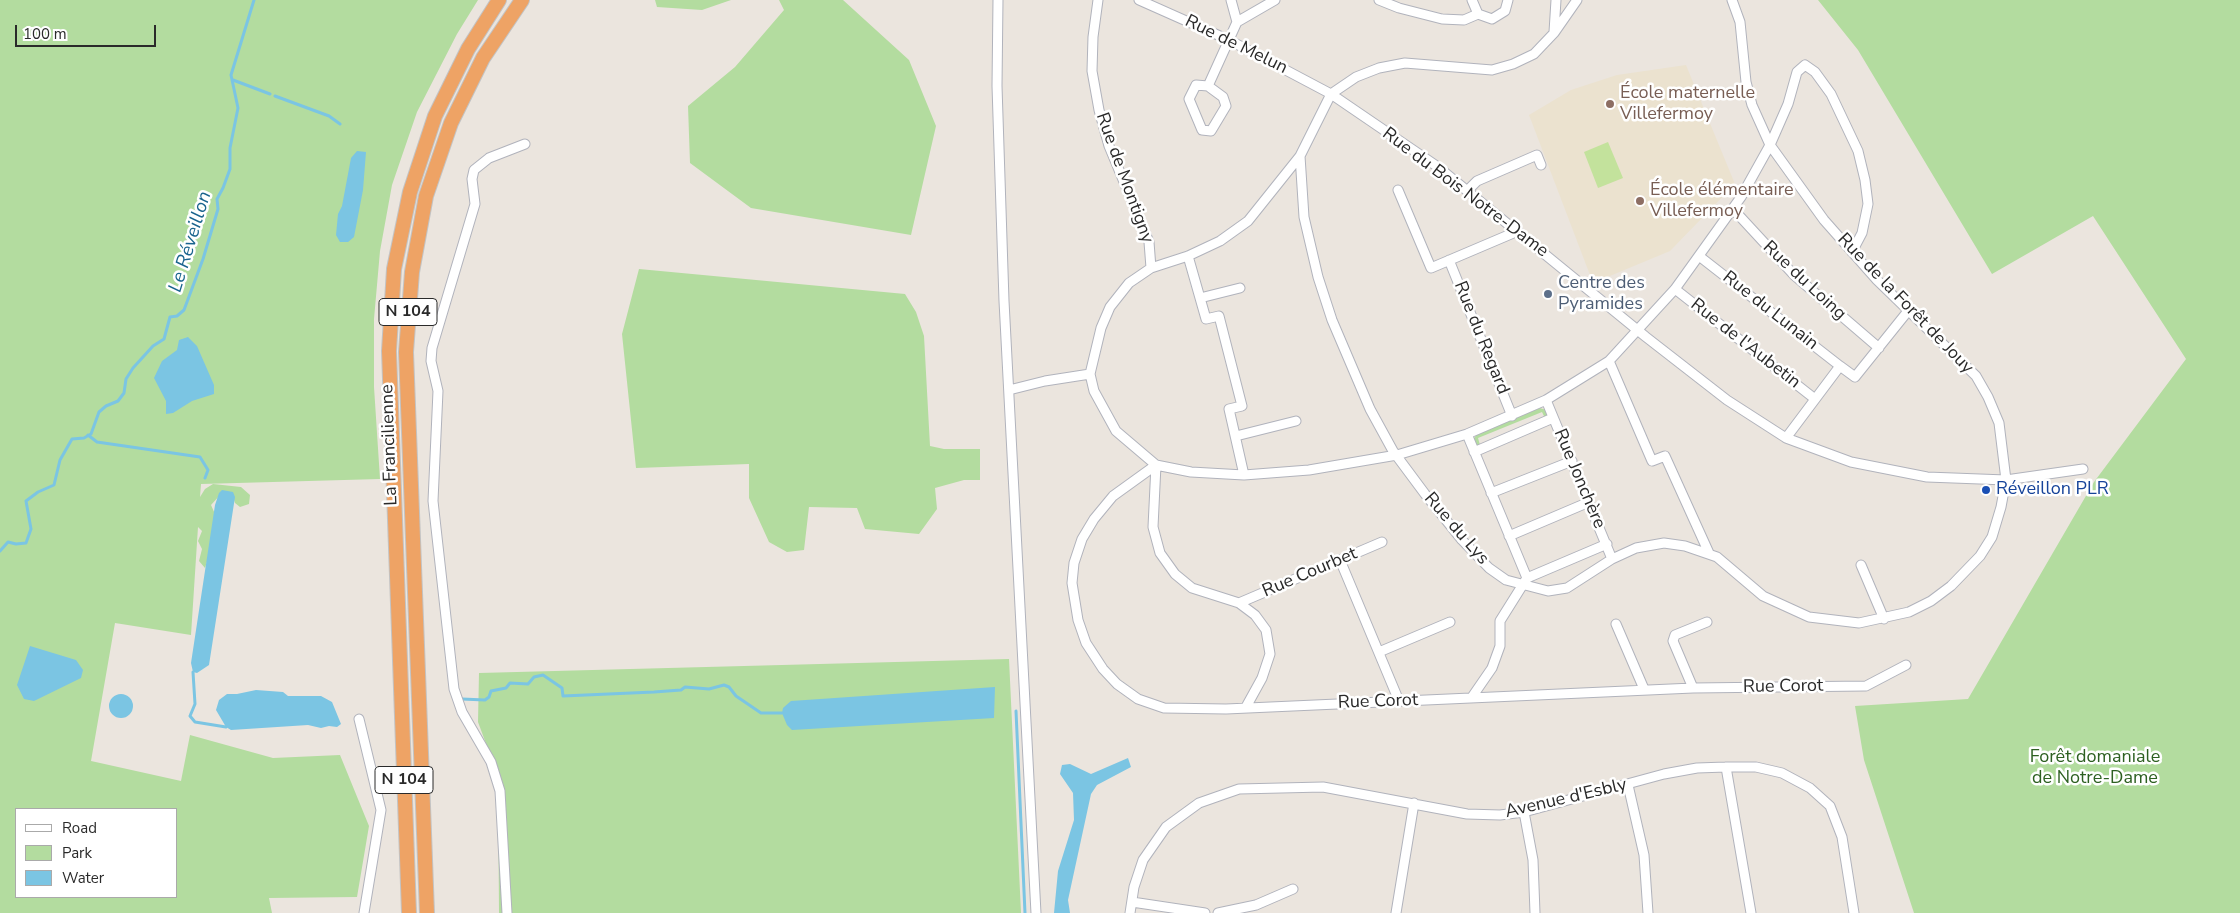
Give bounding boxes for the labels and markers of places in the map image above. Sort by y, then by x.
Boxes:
place label: École maternelle Villefermoy [1620,83,1755,126]
marker: École maternelle Villefermoy [1604,98,1616,110]
place label: École élémentaire Villefermoy [1650,180,1794,222]
marker: École élémentaire Villefermoy [1634,195,1646,207]
place label: Centre des Pyramides [1558,273,1645,316]
marker: Centre des Pyramides [1542,288,1554,300]
place label: Réveillon PLR [1996,479,2109,501]
marker: Réveillon PLR [1980,484,1992,496]

